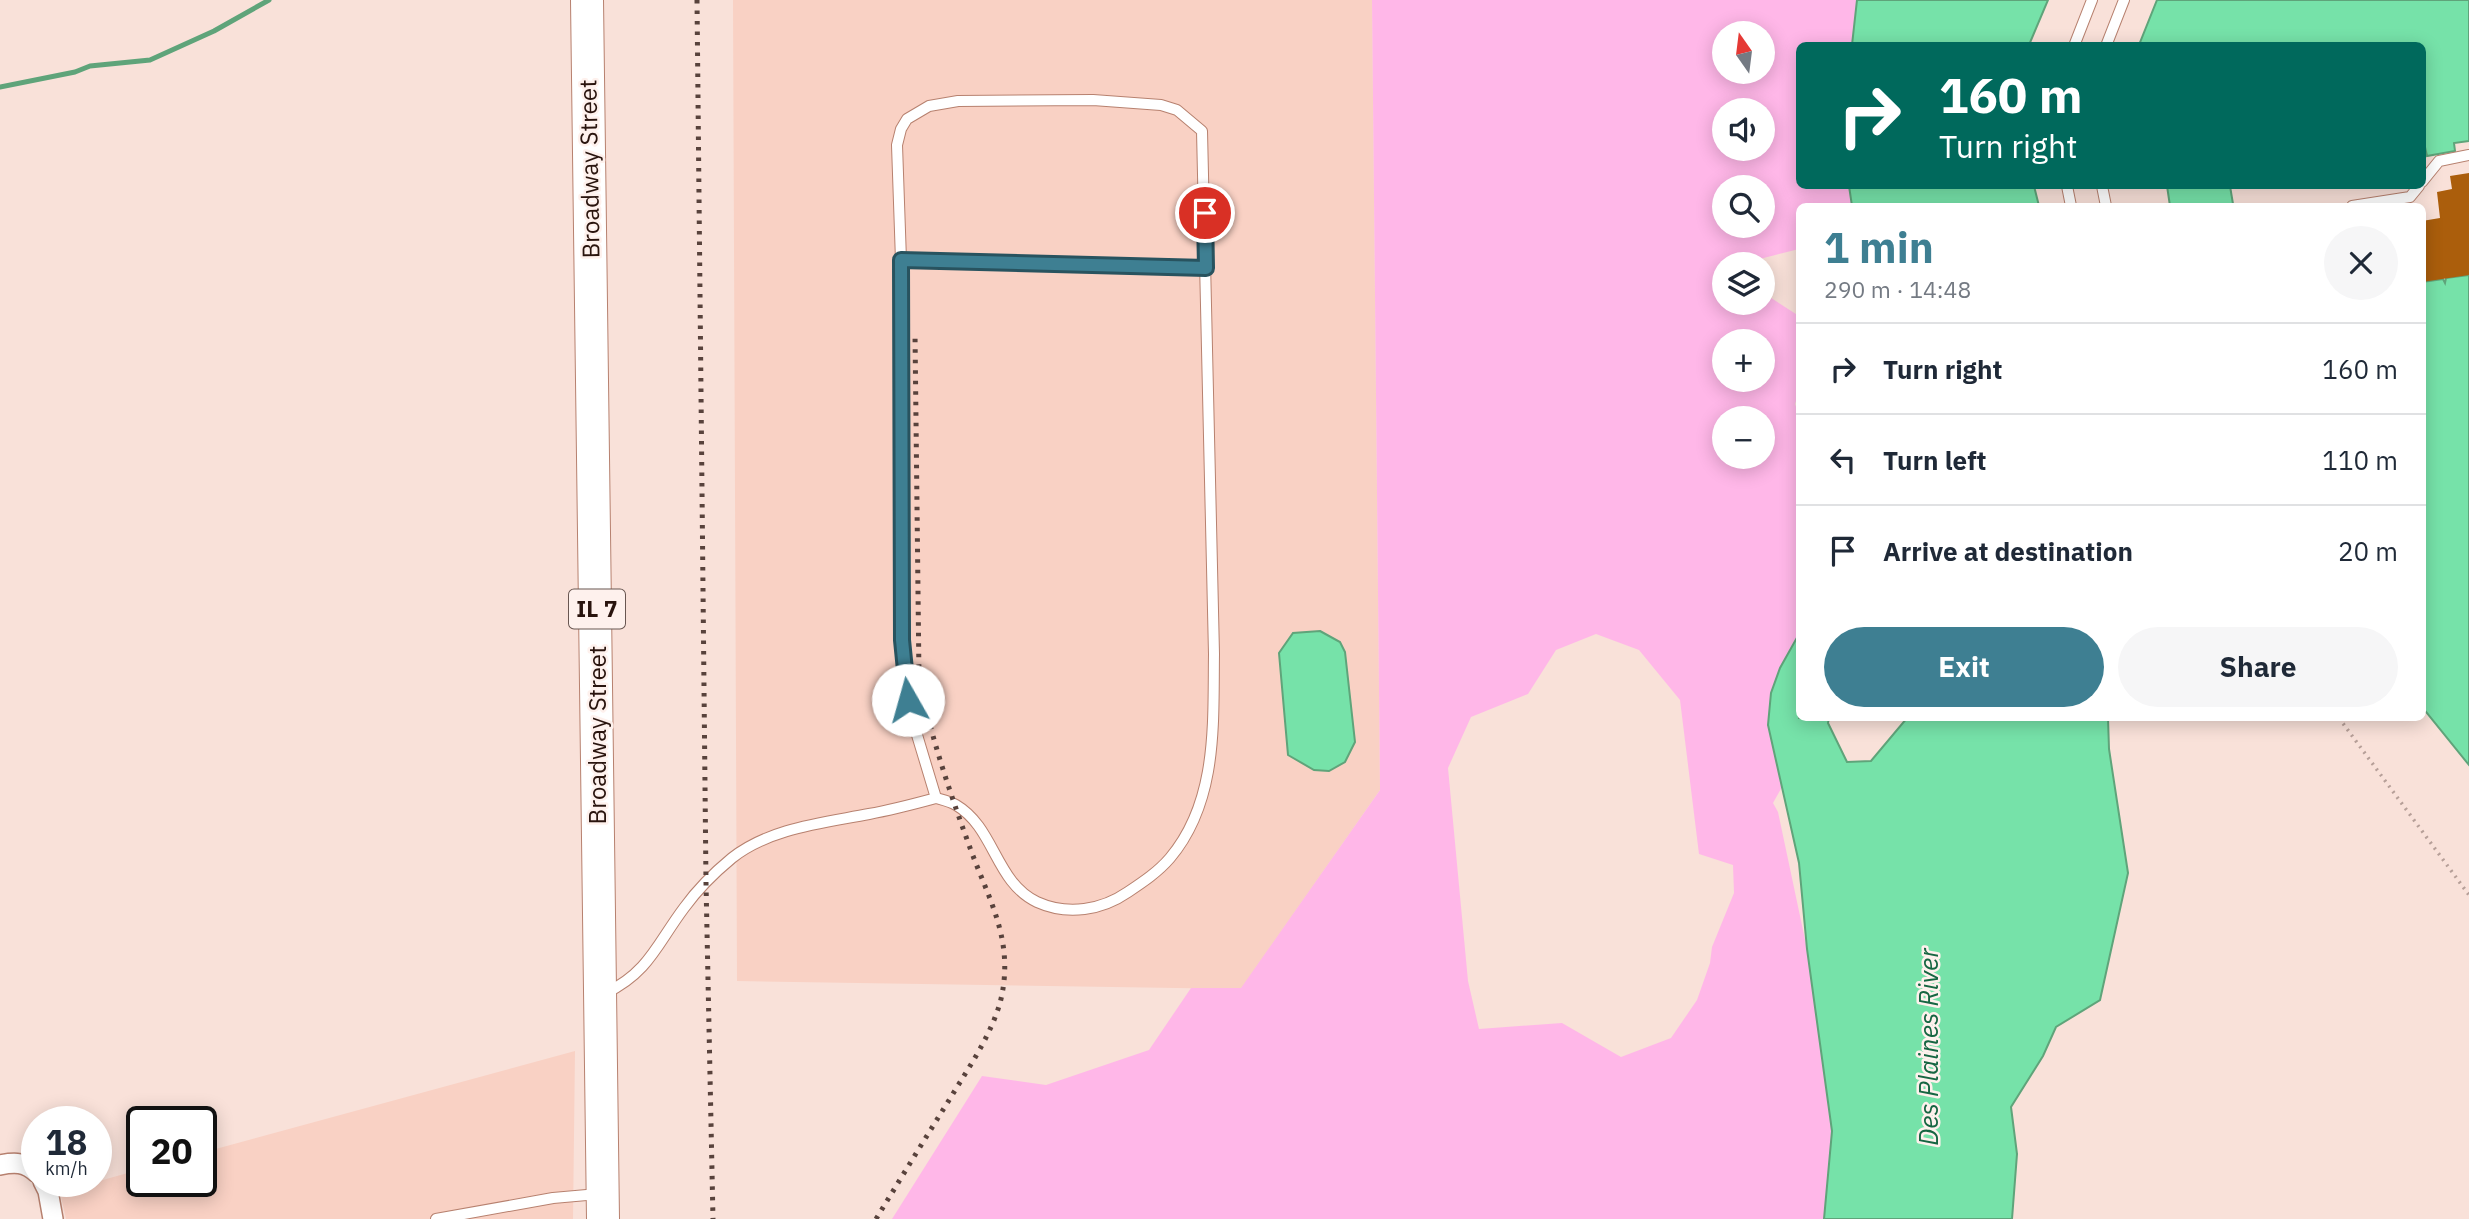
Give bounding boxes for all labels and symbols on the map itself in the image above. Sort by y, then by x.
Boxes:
north arrow [1712,21,1774,84]
street label: Broadway Street [571,79,607,259]
pin [1175,183,1235,243]
road number: IL 7 [569,590,625,628]
street label: Broadway Street [581,646,613,824]
position arrow [871,663,945,737]
water label: Des Plaines River [1911,947,1945,1146]
speed limit sign: 20 [126,1106,217,1197]

